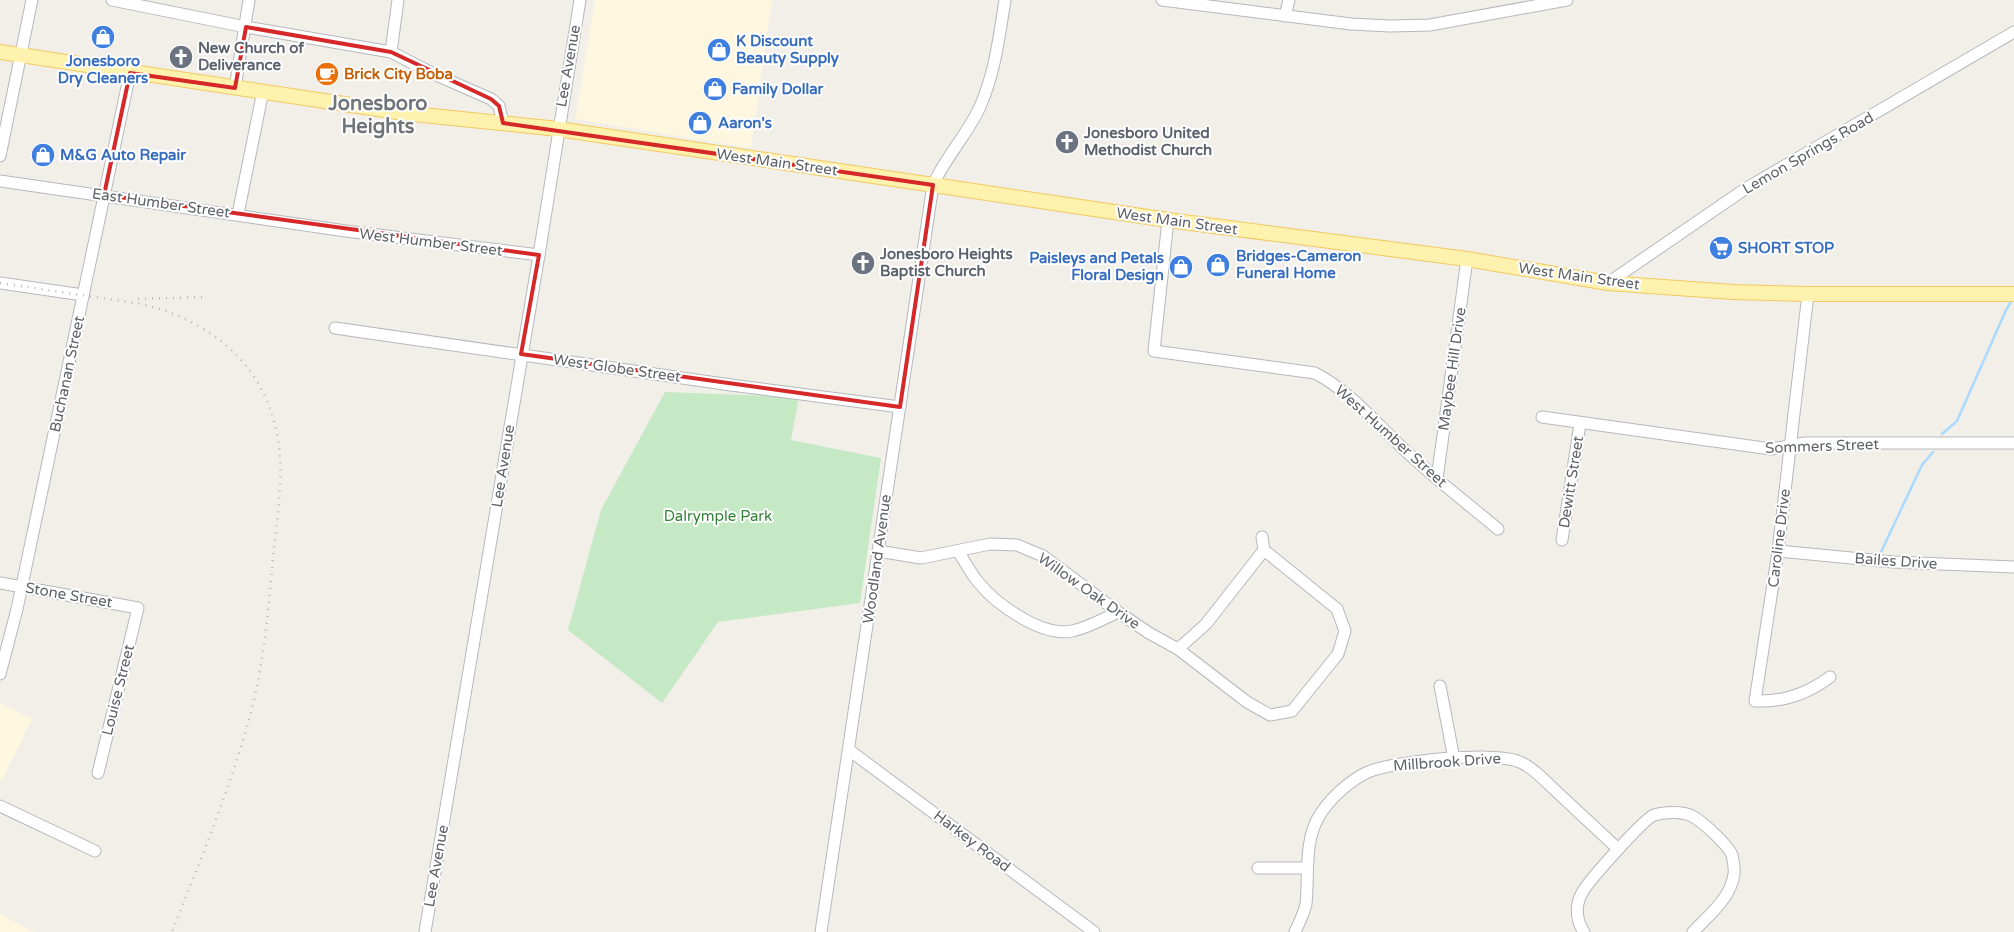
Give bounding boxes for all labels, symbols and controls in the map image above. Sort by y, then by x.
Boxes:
street label: Lee Avenue [552,23,584,109]
shop icon: Jonesboro Dry Cleaners [90,24,116,50]
place label: K Discount Beauty Supply [736,32,839,68]
shop icon: K Discount Beauty Supply [706,37,732,63]
place label: New Church of Deliverance [198,39,304,74]
church icon: New Church of Deliverance [168,44,194,70]
place label: Jonesboro Dry Cleaners [58,52,148,88]
cafe icon: Brick City Boba [314,61,340,87]
place label: Brick City Boba [344,65,453,84]
shop icon: Family Dollar [702,76,728,102]
place label: Family Dollar [732,80,824,99]
district label: Jonesboro Heights [328,92,427,139]
street label: Lemon Springs Road [1739,108,1877,198]
shop icon: Aaron's [687,110,713,136]
place label: Aaron's [718,114,772,132]
place label: Jonesboro United Methodist Church [1083,124,1212,159]
church icon: Jonesboro United Methodist Church [1054,129,1080,155]
shop icon: M&G Auto Repair [30,142,56,168]
street label: West Main Street [715,145,839,179]
place label: M&G Auto Repair [60,146,186,165]
street label: East Humber Street [91,184,231,222]
street label: West Main Street [1115,204,1239,238]
street label: West Humber Street [358,224,504,260]
supermarket icon: SHORT STOP [1708,235,1734,261]
place label: SHORT STOP [1738,239,1834,257]
place label: Jonesboro Heights Baptist Church [879,245,1013,281]
place label: Bridges-Cameron Funeral Home [1236,247,1361,282]
place label: Paisleys and Petals Floral Design [1029,249,1164,285]
church icon: Jonesboro Heights Baptist Church [850,250,876,276]
shop icon: Bridges-Cameron Funeral Home [1205,252,1231,278]
shop icon: Paisleys and Petals Floral Design [1168,254,1194,280]
street label: West Main Street [1517,259,1641,293]
street label: Maybee Hill Drive [1434,306,1470,432]
street label: Buchanan Street [46,314,88,434]
street label: West Globe Street [552,350,682,386]
street label: West Humber Street [1331,381,1451,491]
street label: Lee Avenue [488,423,518,509]
street label: Dewitt Street [1555,434,1587,529]
street label: Sommers Street [1765,435,1880,457]
street label: Caroline Drive [1764,488,1794,588]
street label: Woodland Avenue [859,493,895,625]
park label: Dalrymple Park [664,507,772,525]
street label: Willow Oak Drive [1034,549,1144,633]
street label: Bailes Drive [1854,549,1938,573]
street label: Stone Street [24,578,114,612]
street label: Louise Street [98,642,138,737]
street label: Millbrook Drive [1393,749,1501,775]
street label: Harkey Road [930,806,1014,876]
street label: Lee Avenue [420,823,452,909]

